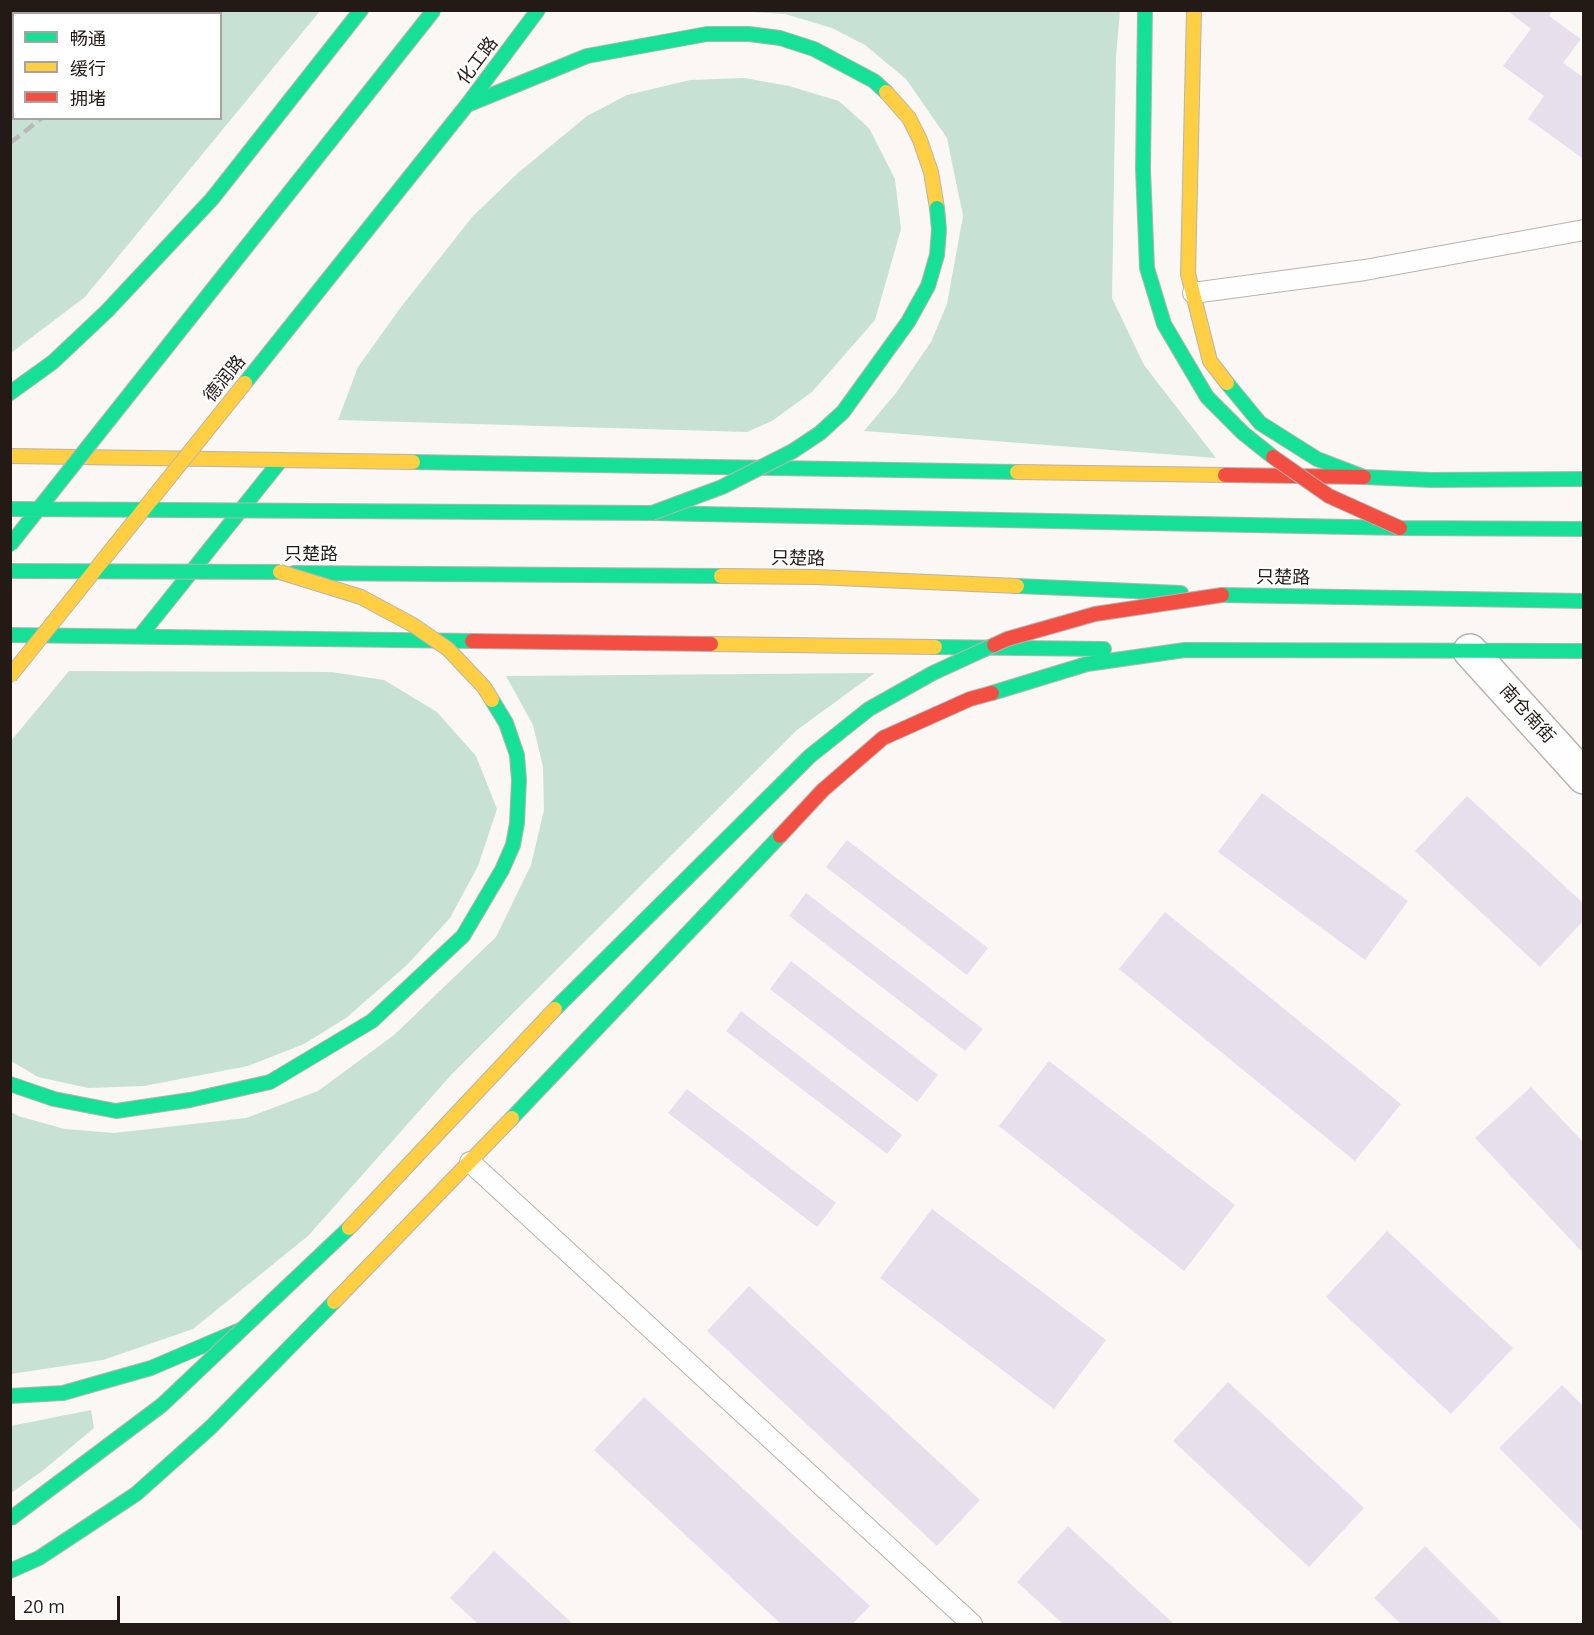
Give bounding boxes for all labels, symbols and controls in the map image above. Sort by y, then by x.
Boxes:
legend [12,12,222,120]
text: 畅通 [70,26,106,50]
street label: 化工路 [453,33,503,89]
text: 缓行 [70,56,106,80]
text: 拥堵 [70,86,106,110]
street label: 德润路 [200,351,250,407]
street label: 只楚路 [284,544,338,566]
street label: 只楚路 [771,548,825,570]
street label: 只楚路 [1256,567,1310,589]
street label: 南仓南街 [1495,680,1559,748]
scale bar [15,1584,123,1622]
text: 20 m [23,1594,65,1618]

